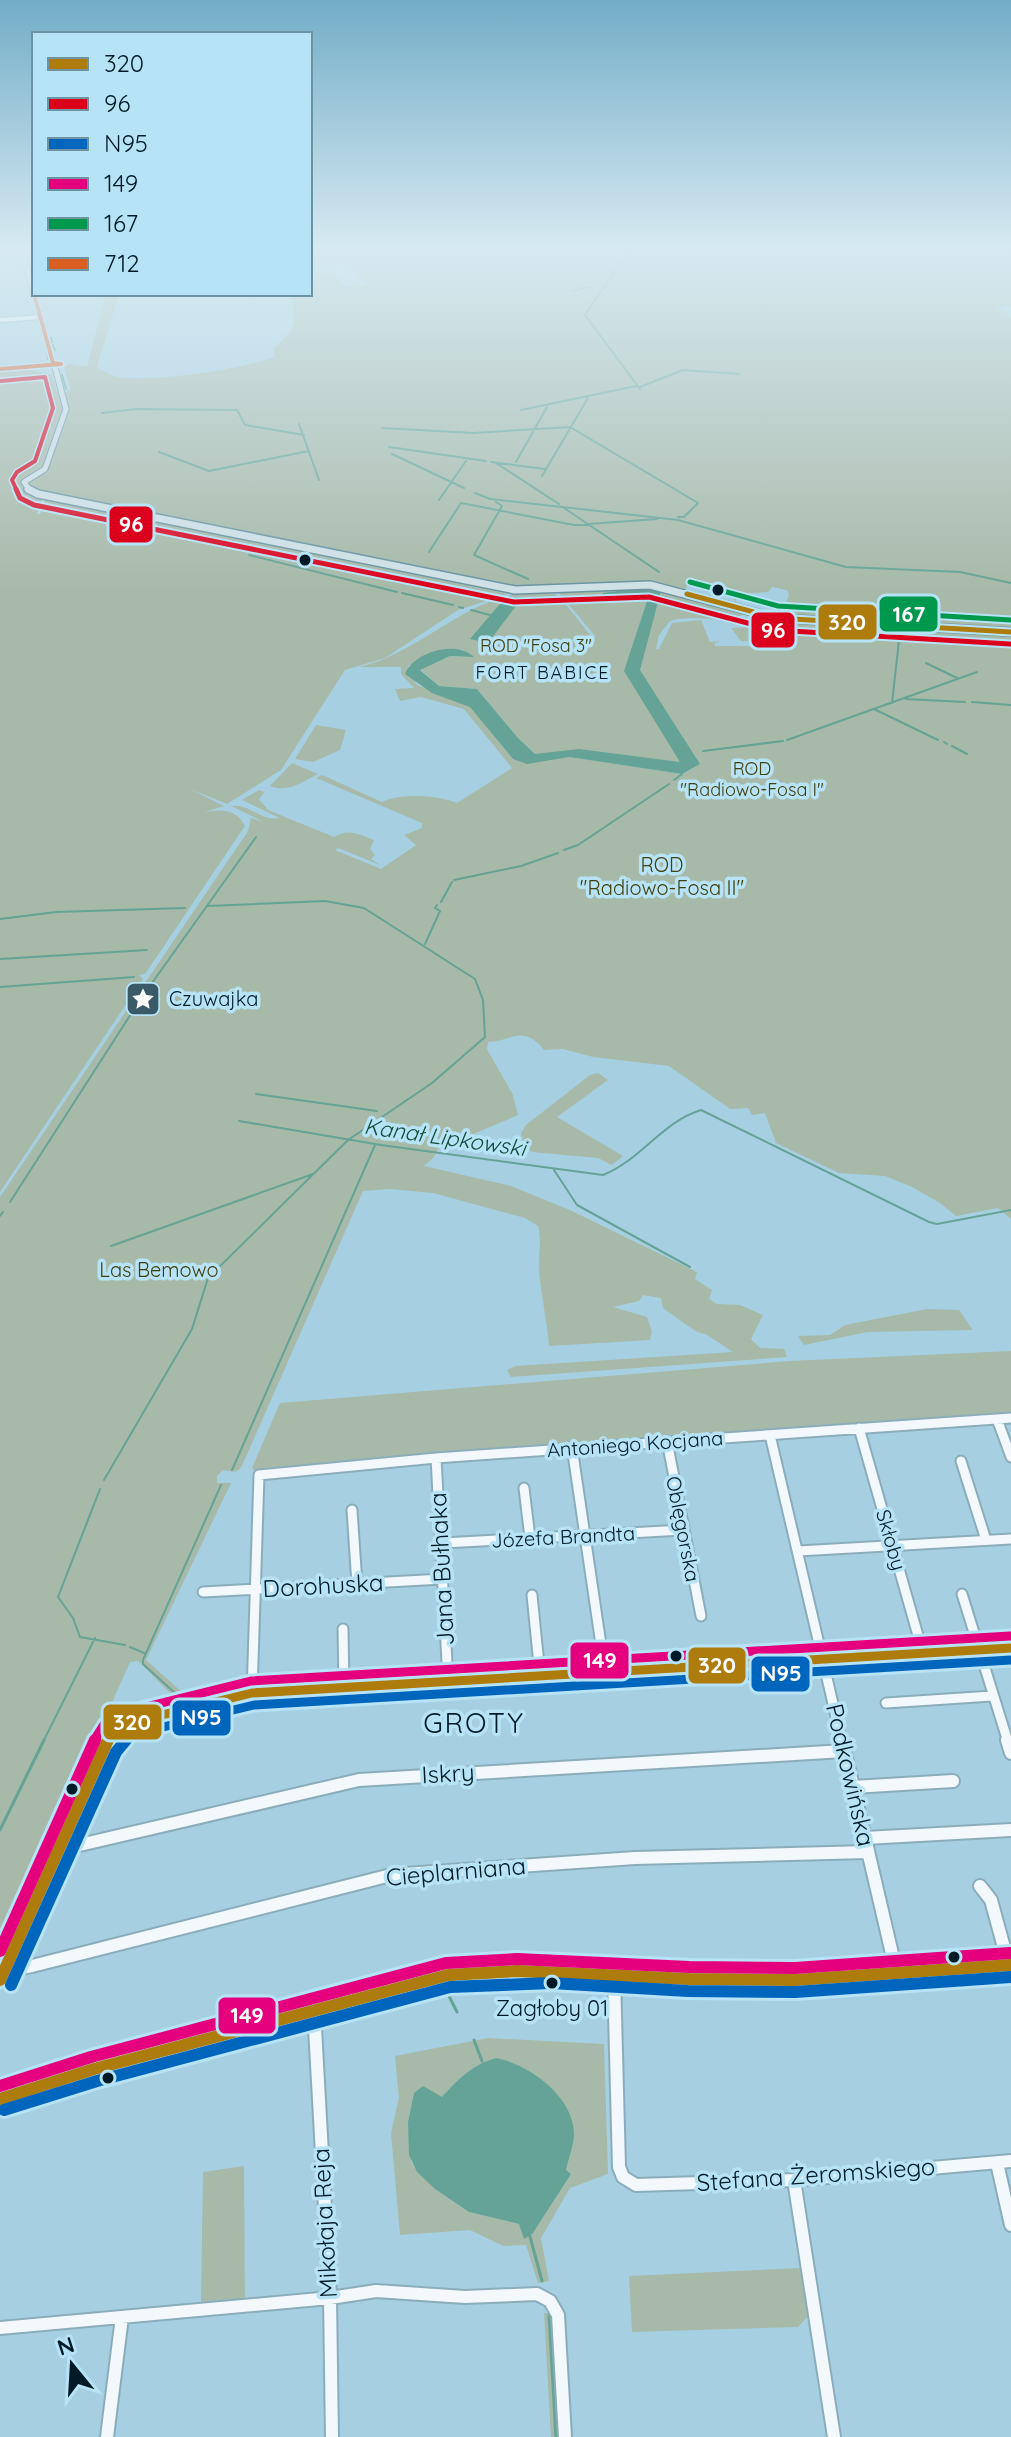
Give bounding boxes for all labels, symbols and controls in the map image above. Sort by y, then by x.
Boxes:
legend [32,32,312,296]
text: 320 [104,48,144,78]
text: 96 [104,88,130,118]
text: N95 [104,128,148,158]
text: 149 [104,168,138,198]
text: 167 [104,208,138,238]
text: 712 [104,248,140,278]
line badge: 96 [108,505,154,544]
text: 96 [119,510,143,538]
unlabelled marker [297,552,313,568]
unlabelled marker [710,582,726,598]
line badge: 167 [878,595,939,633]
text: 167 [893,600,925,628]
line badge: 320 [817,603,878,641]
text: 320 [828,608,866,636]
line badge: 96 [750,611,796,649]
text: 96 [761,616,785,644]
park label: ROD "Fosa 3" [480,634,592,657]
district label: FORT BABICE [476,661,610,684]
park label: ROD "Radiowo-Fosa I" [680,757,824,801]
park label: ROD "Radiowo-Fosa II" [580,852,744,900]
place icon: Czuwajka [124,980,162,1018]
place label: Czuwajka [169,986,258,1011]
water label: Kanał Lipkowski [362,1112,530,1163]
park label: Las Bemowo [99,1257,219,1282]
street label: Antoniego Kocjana [546,1425,724,1462]
street label: Oblęgorska [661,1474,706,1584]
street label: Jana Bułhaka [422,1492,460,1646]
street label: Skłoby [871,1507,912,1573]
street label: Józefa Brandta [490,1520,636,1553]
street label: Dorohuska [262,1567,384,1603]
line badge: 149 [569,1641,630,1680]
text: 149 [583,1646,617,1674]
line badge: 320 [687,1646,747,1685]
unlabelled marker [668,1648,684,1664]
text: 320 [698,1651,736,1679]
line badge: N95 [750,1655,811,1693]
text: N95 [760,1659,802,1687]
line badge: N95 [171,1699,232,1737]
street label: Podkowińska [820,1701,882,1849]
line badge: 320 [102,1703,163,1741]
text: N95 [180,1703,222,1731]
district label: GROTY [423,1705,525,1740]
text: 320 [113,1708,151,1736]
street label: Iskry [421,1757,475,1789]
unlabelled marker [64,1781,80,1797]
street label: Cieplarniana [385,1850,527,1892]
unlabelled marker [946,1949,962,1965]
marker: Zagłoby 01 [544,1975,560,1991]
place label: Zagłoby 01 [496,1994,608,2022]
line badge: 149 [217,1996,277,2035]
text: 149 [230,2001,264,2029]
unlabelled marker [100,2070,116,2086]
street label: Mikołaja Reja [305,2147,343,2299]
street label: Stefana Żeromskiego [696,2151,936,2197]
north arrow [32,2325,112,2405]
text: N [54,2330,78,2362]

